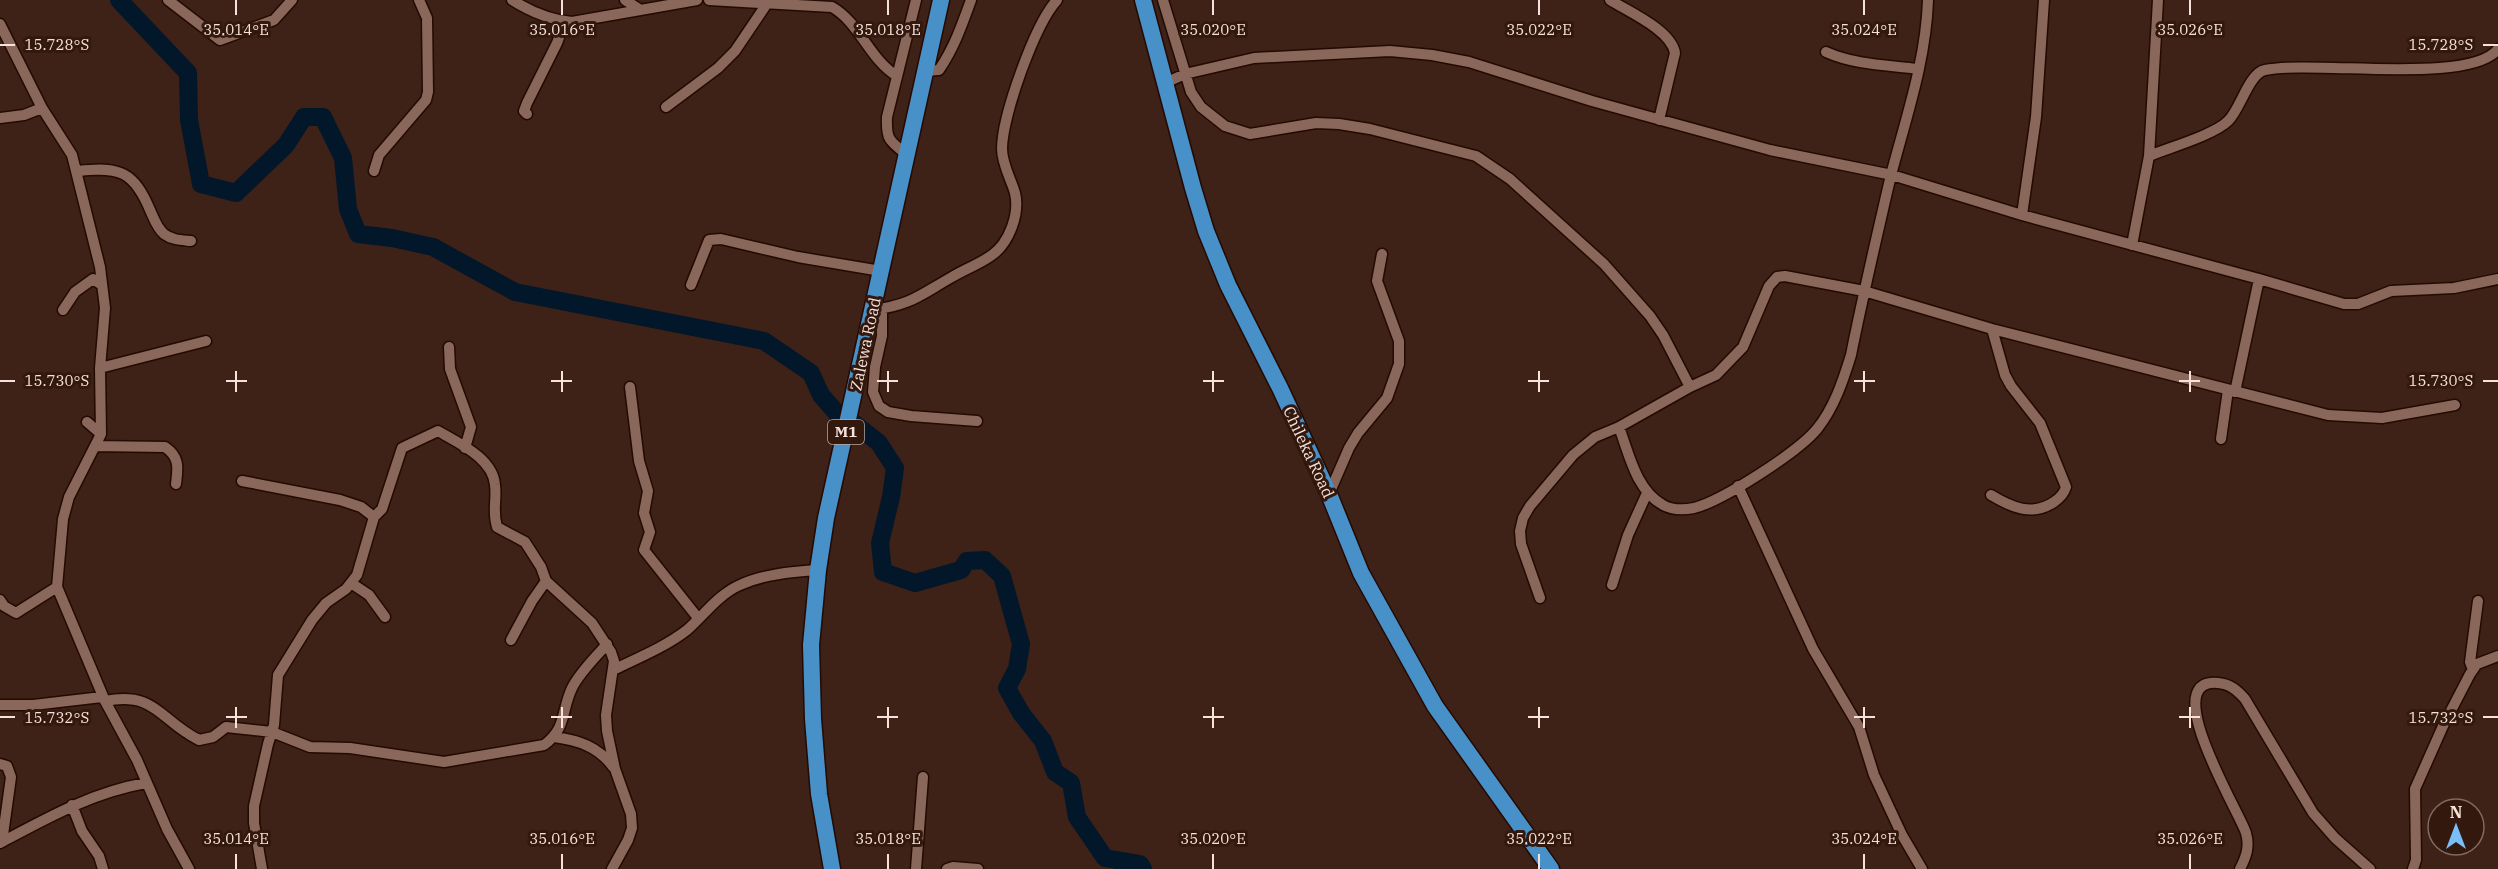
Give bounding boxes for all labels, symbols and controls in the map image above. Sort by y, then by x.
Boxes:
text: 35.014°E [203,20,269,39]
text: 35.016°E [529,20,595,39]
text: 35.018°E [855,20,921,39]
text: 35.020°E [1180,20,1246,39]
text: 35.022°E [1506,20,1572,39]
text: 35.024°E [1831,20,1897,39]
text: 35.026°E [2157,20,2223,39]
text: 15.728°S [25,35,89,54]
text: 15.728°S [2409,35,2473,54]
street label: Zalewa Road [845,295,885,393]
text: 15.730°S [25,371,89,390]
text: 15.730°S [2409,371,2473,390]
street label: Chileka Road [1279,403,1339,501]
road number: M1 [828,420,864,444]
text: 15.732°S [25,708,89,727]
text: 15.732°S [2409,708,2473,727]
north arrow [2426,797,2486,857]
text: N [2450,802,2462,822]
text: 35.014°E [203,829,269,848]
text: 35.016°E [529,829,595,848]
text: 35.018°E [855,829,921,848]
text: 35.020°E [1180,829,1246,848]
text: 35.022°E [1506,829,1572,848]
text: 35.024°E [1831,829,1897,848]
text: 35.026°E [2157,829,2223,848]

